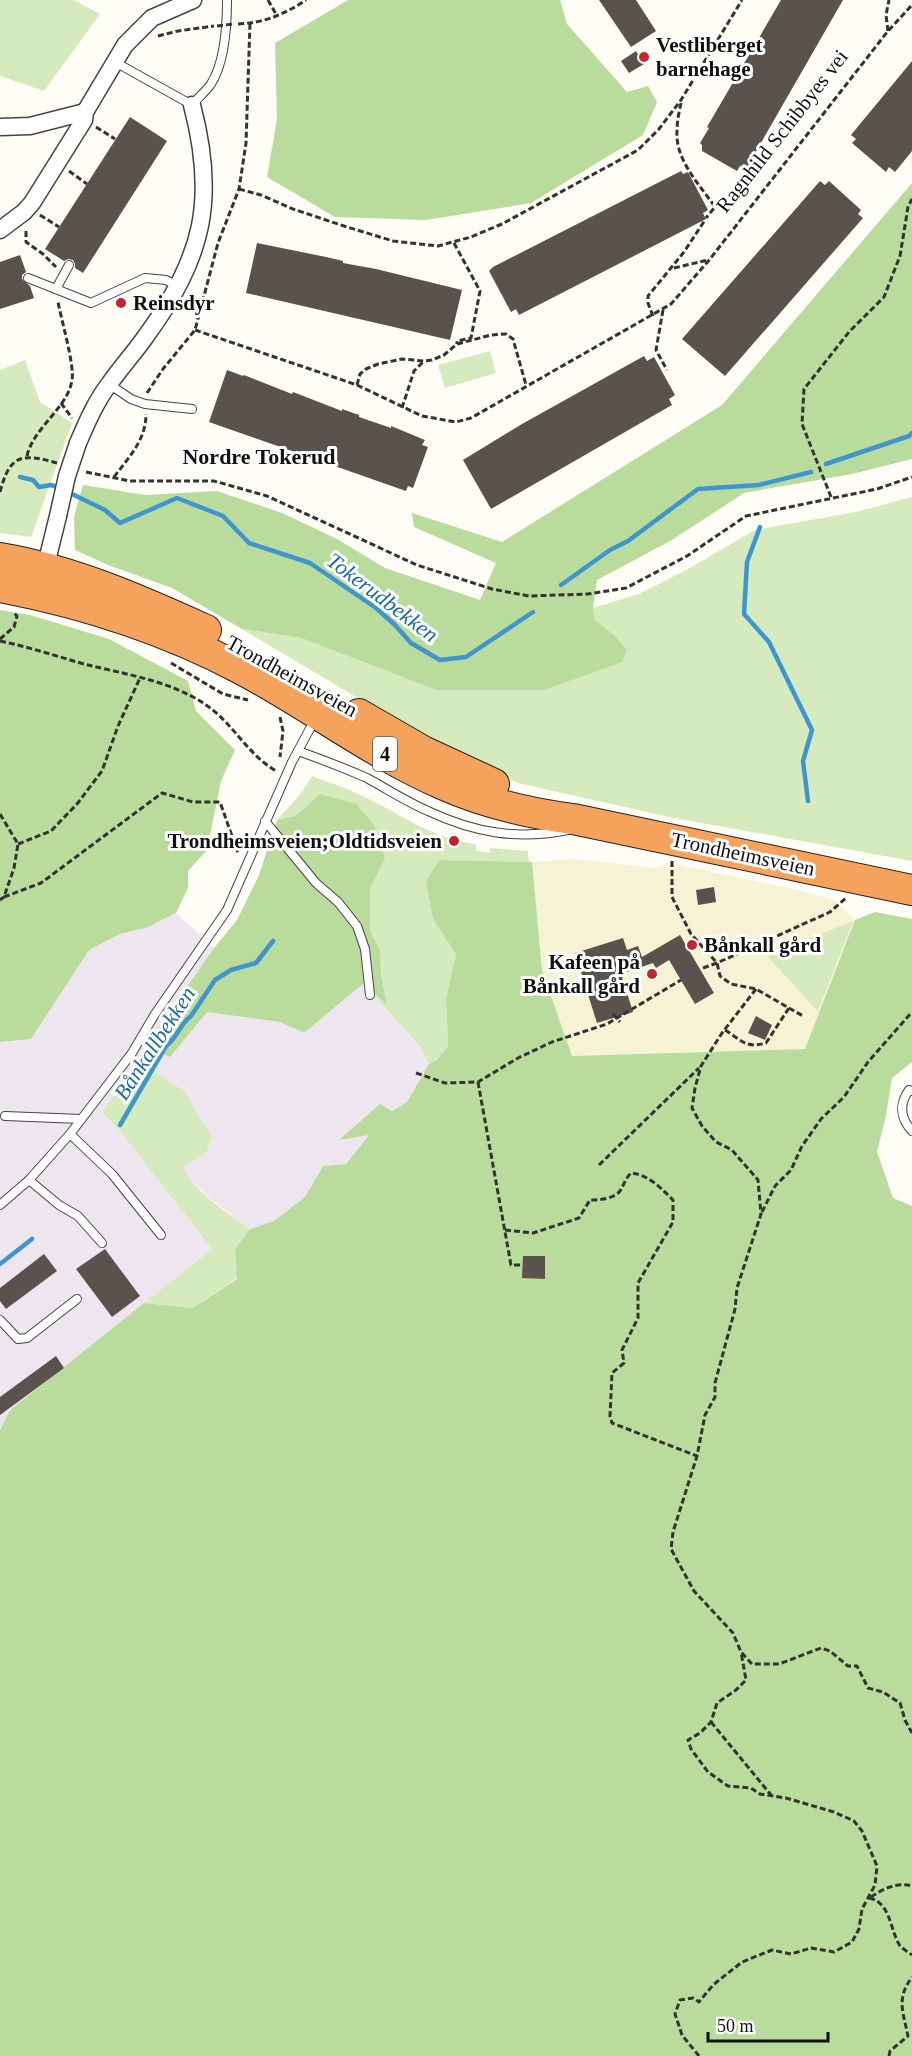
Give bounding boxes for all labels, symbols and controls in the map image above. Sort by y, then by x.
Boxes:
place label: Vestliberget barnehage [656,33,763,81]
street label: Ragnhild Schibbyes vei [711,45,853,217]
marker: Vestliberget barnehage [637,50,651,64]
place label: Reinsdyr [133,291,215,315]
marker: Reinsdyr [114,296,128,310]
district label: Nordre Tokerud [182,444,336,469]
water label: Tokerudbekken [322,548,443,647]
street label: Trondheimsveien [222,630,362,722]
road number: 4 [373,737,397,771]
street label: Trondheimsveien [669,827,817,881]
place label: Trondheimsveien;Oldtidsveien [167,829,442,853]
marker: Trondheimsveien;Oldtidsveien [447,834,461,848]
place label: Bånkall gård [704,933,822,957]
marker: Bånkall gård [685,938,699,952]
place label: Kafeen på Bånkall gård [523,950,640,998]
marker: Kafeen på Bånkall gård [645,967,659,981]
water label: Bånkallbekken [109,982,200,1104]
scale bar [708,2005,828,2043]
text: 50 m [717,2016,754,2036]

